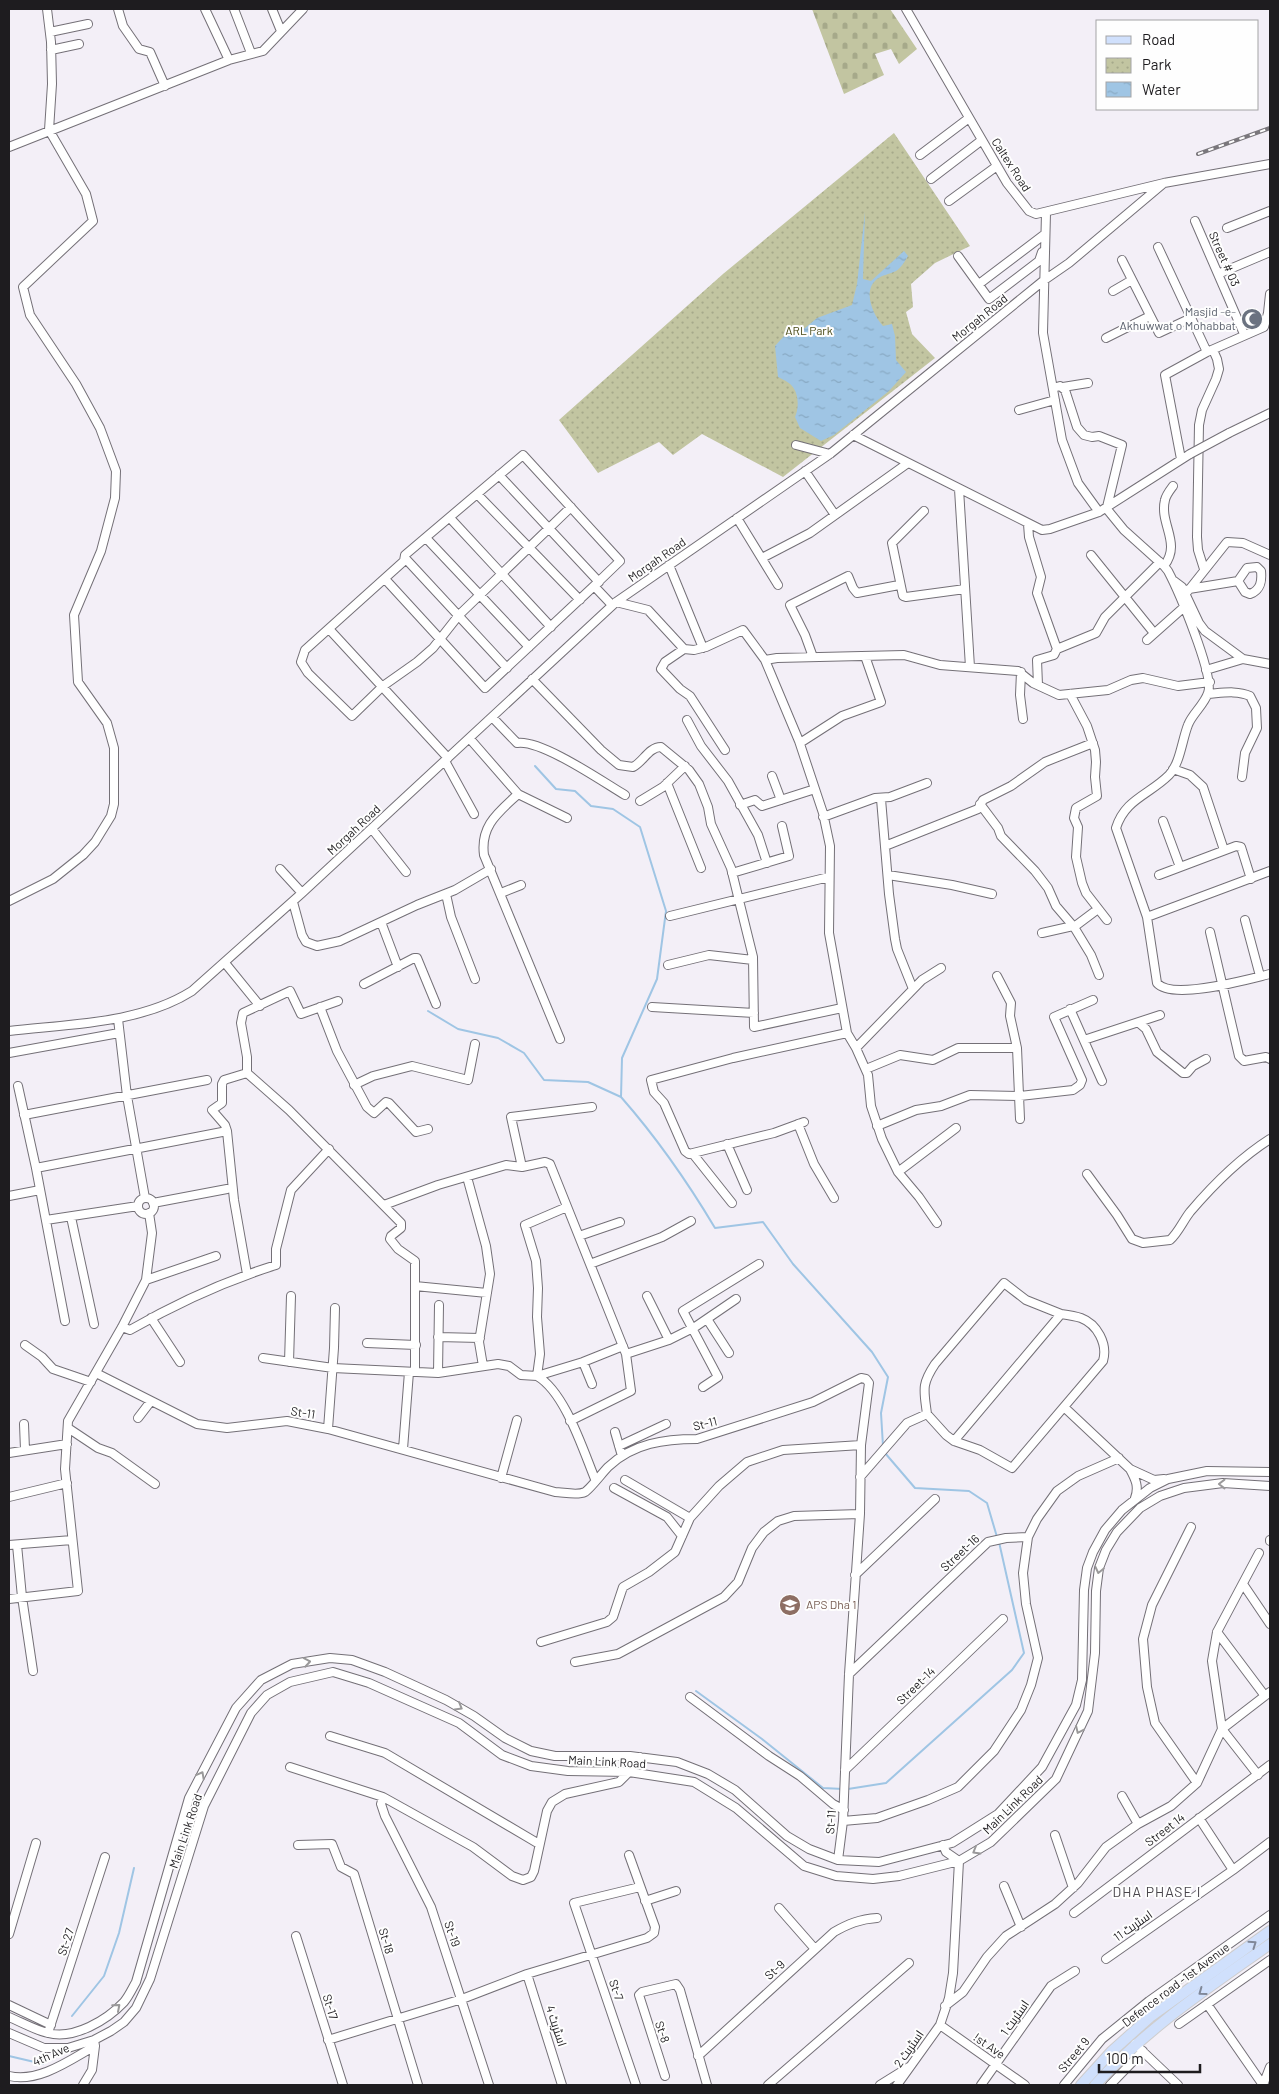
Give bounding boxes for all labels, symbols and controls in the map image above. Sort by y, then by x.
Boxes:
legend [1096,20,1259,110]
text: Road [1142,30,1175,48]
text: Park [1142,55,1172,73]
text: Water [1142,80,1181,98]
street label: Caltex Road [989,135,1034,194]
street label: Street # 03 [1207,229,1243,288]
street label: Morgah Road [949,291,1010,344]
place label: Masjid -e- Akhuwwat o Mohabbat [1120,304,1236,332]
mosque icon: Masjid -e- Akhuwwat o Mohabbat [1240,307,1264,331]
park label: ARL Park [785,323,833,337]
street label: Morgah Road [625,534,688,584]
street label: Morgah Road [324,801,383,857]
street label: St-11 [290,1403,316,1421]
street label: St-11 [691,1413,718,1433]
one-way arrow [1217,1479,1225,1489]
street label: Street-16 [937,1531,982,1574]
one-way arrow [1095,1566,1105,1575]
school or university icon: APS Dha 1 [778,1593,802,1617]
place label: APS Dha 1 [806,1597,856,1611]
one-way arrow [302,1657,311,1667]
street label: Street-14 [893,1664,937,1707]
one-way arrow [453,1701,462,1711]
one-way arrow [1075,1725,1085,1734]
street label: Main Link Road [568,1752,646,1770]
one-way arrow [195,1771,205,1780]
street label: Main Link Road [979,1772,1045,1836]
street label: Main Link Road [166,1792,204,1870]
street label: St-11 [822,1809,838,1835]
street label: Street 14 [1142,1810,1187,1849]
one-way arrow [972,1845,981,1855]
district label: DHA PHASE I [1113,1883,1201,1900]
street label: اسٹریٹ 11 [1110,1907,1155,1944]
street label: St-19 [442,1919,464,1948]
street label: St-27 [54,1926,76,1957]
street label: St-18 [377,1926,397,1955]
street label: Defence road -1st Avenue [1119,1939,1232,2029]
one-way arrow [1247,1941,1257,1950]
street label: St-9 [761,1957,787,1982]
street label: St-7 [607,1977,627,2002]
one-way arrow [1198,1986,1207,1996]
street label: St-17 [320,1992,342,2021]
street label: اسٹریٹ 1 [997,1997,1032,2038]
street label: اسٹریٹ 4 [543,2003,570,2048]
one-way arrow [111,2005,120,2013]
street label: St-8 [653,2019,673,2044]
street label: اسٹریٹ 2 [890,2027,927,2070]
street label: !st Ave [971,2029,1008,2061]
street label: Street 9 [1055,2034,1092,2075]
street label: 4th Ave [30,2040,71,2068]
scale bar [1099,2042,1200,2074]
text: 100 m [1106,2049,1144,2067]

